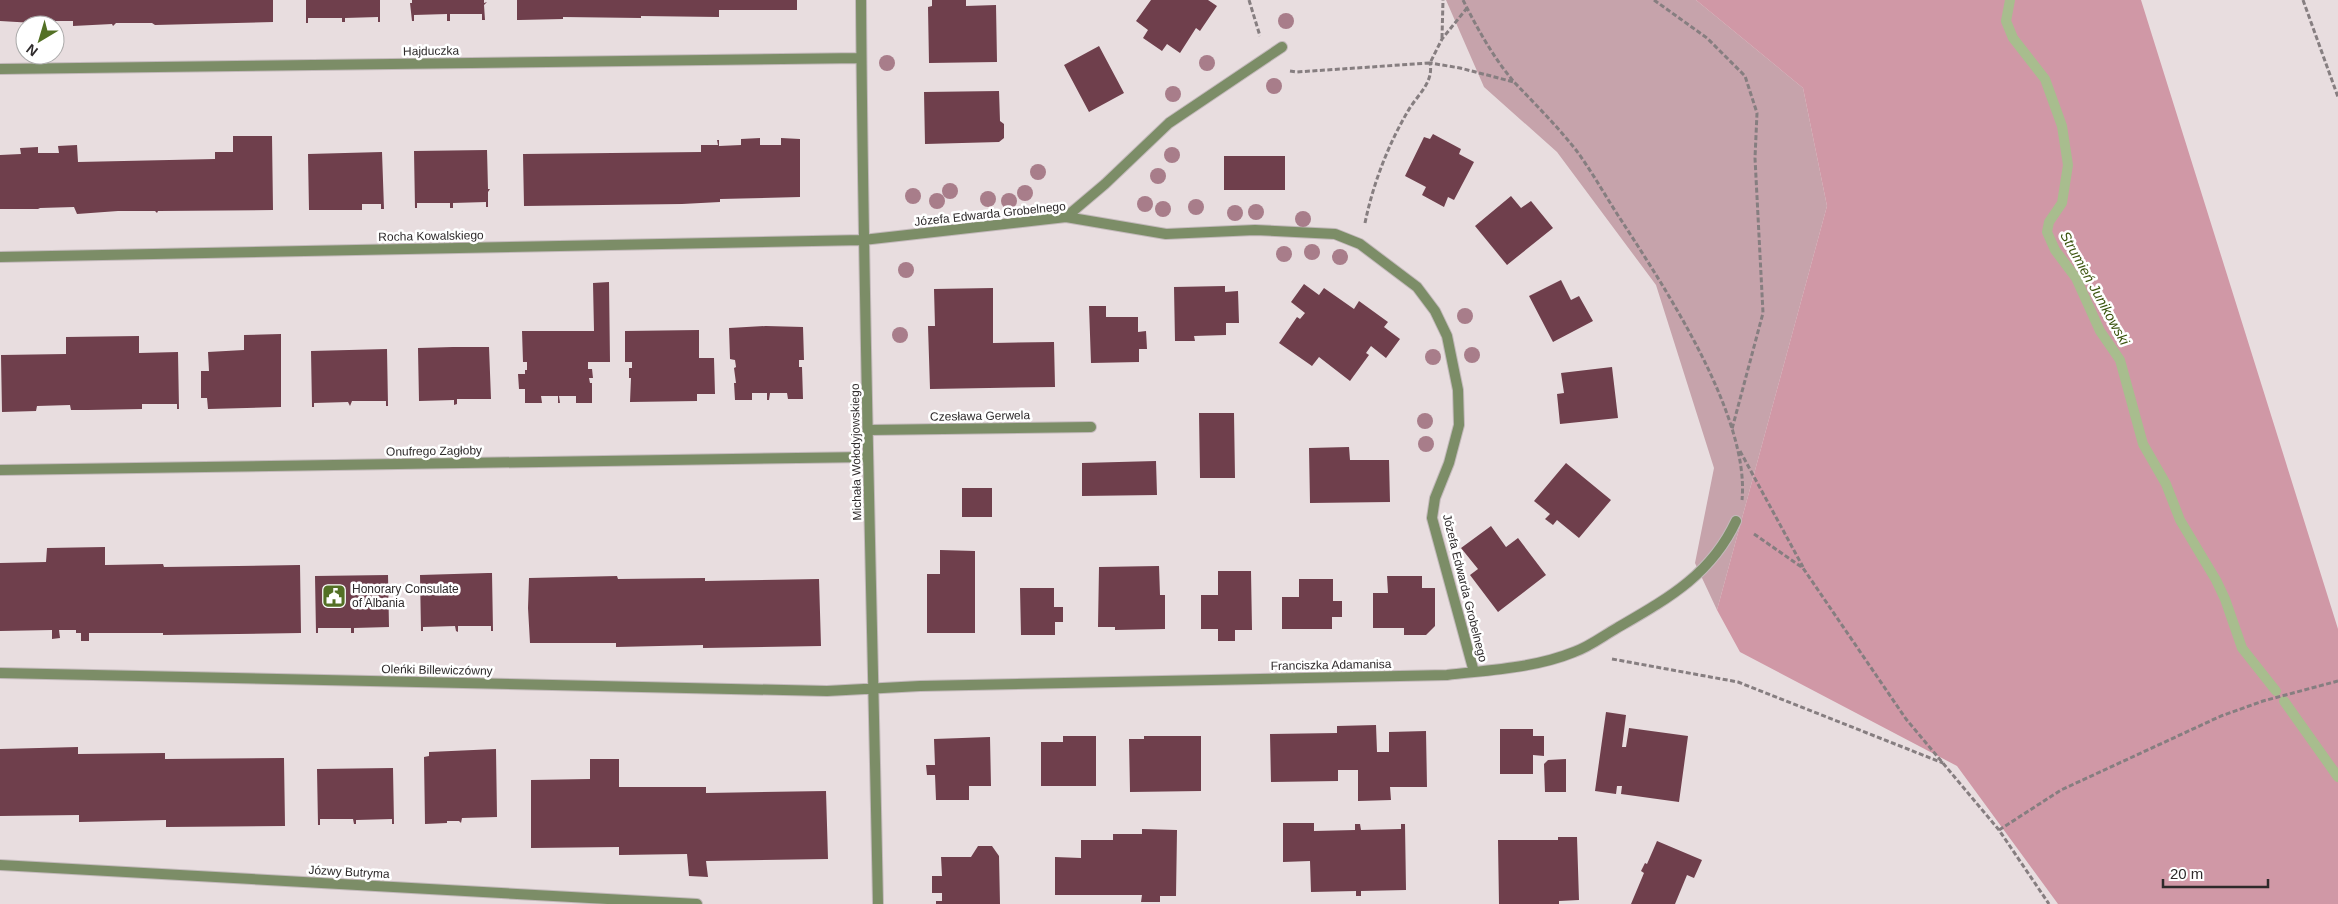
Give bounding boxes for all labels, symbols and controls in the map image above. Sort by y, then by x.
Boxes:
north arrow [15,15,65,65]
text: N [23,41,41,60]
street label: Hajduczka [403,44,459,58]
street label: Józefa Edwarda Grobelnego [914,199,1067,229]
street label: Rocha Kowalskiego [378,228,484,244]
water label: Strumień Junikowski [2057,228,2133,348]
street label: Michała Wołodyjowskiego [848,383,864,521]
street label: Czesława Gerwela [930,408,1030,424]
street label: Onufrego Zagłoby [386,443,482,459]
street label: Józefa Edwarda Grobelnego [1440,513,1490,664]
place label: Honorary Consulate of Albania [352,582,459,610]
public building icon: Honorary Consulate of Albania [321,583,347,609]
street label: Franciszka Adamanisa [1271,657,1392,673]
street label: Oleńki Billewiczówny [381,662,493,678]
scale bar [2163,856,2268,888]
street label: Józwy Butryma [308,863,390,881]
text: 20 m [2170,865,2203,882]

